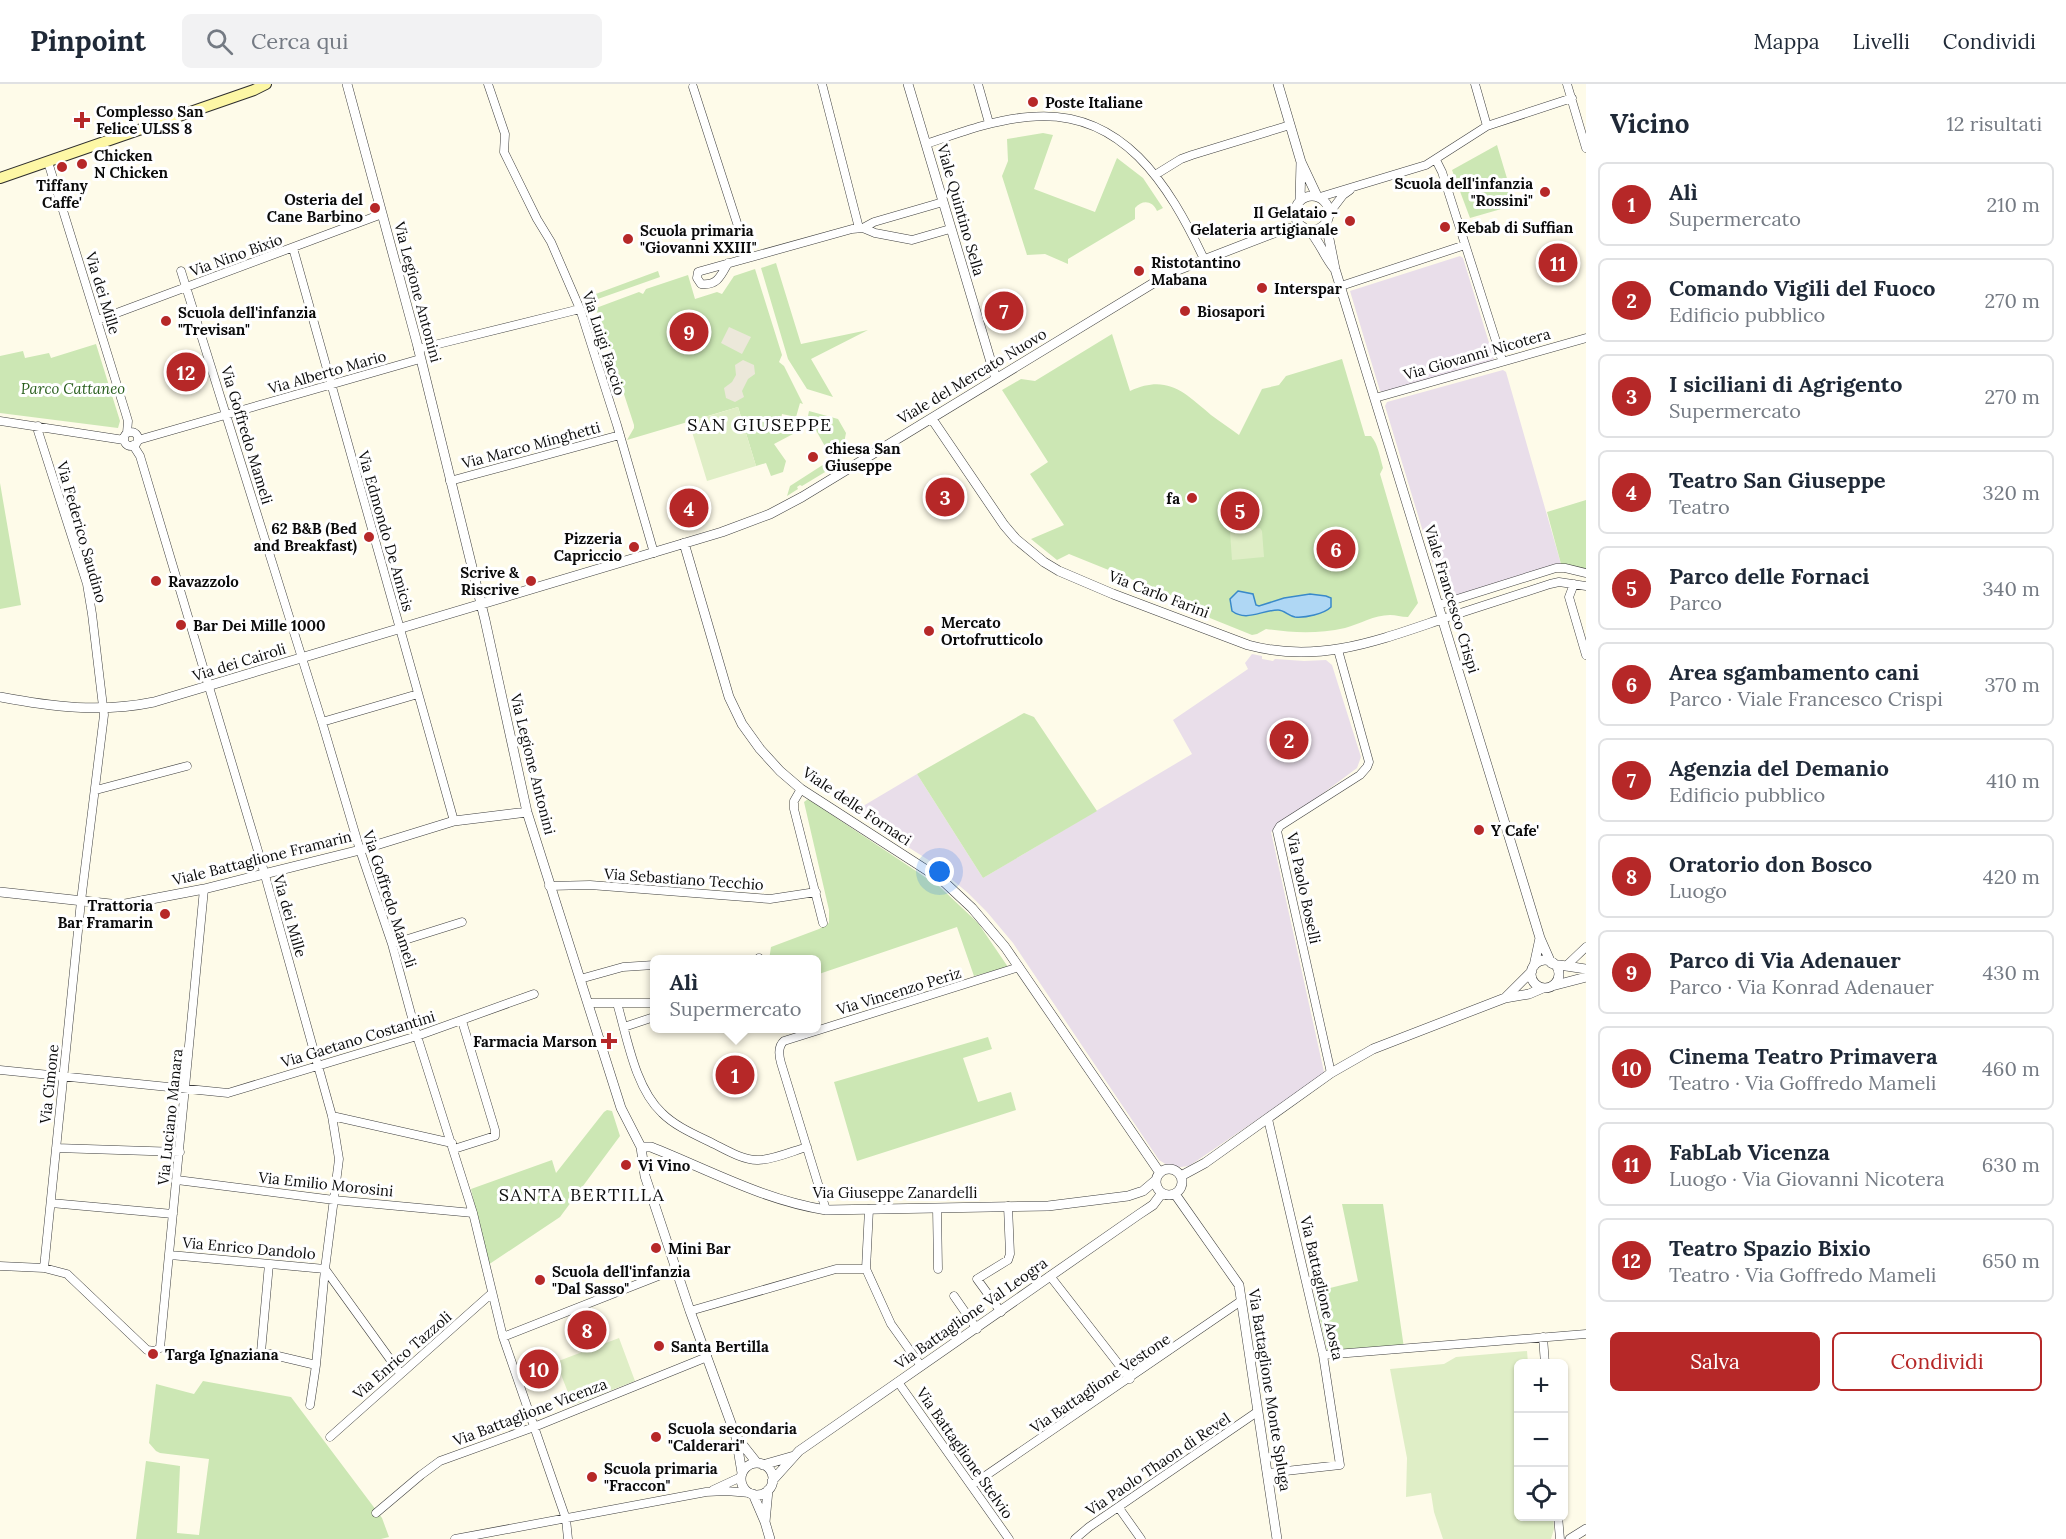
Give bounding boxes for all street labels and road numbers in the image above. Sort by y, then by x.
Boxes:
street label: Viale Quintino Sella [933,141,989,278]
street label: Via Legione Antonini [390,219,446,364]
street label: Via Nino Bixio [186,229,285,281]
street label: Via dei Mille [81,249,125,336]
street label: Via Luigi Faccio [578,288,630,398]
street label: Viale del Mercato Nuovo [893,324,1050,429]
street label: Via Giovanni Nicotera [1400,324,1553,384]
street label: Via Alberto Mario [265,346,388,398]
street label: Via Goffredo Mameli [217,363,277,506]
street label: Via Marco Minghetti [459,417,602,473]
street label: Via Edmondo De Amicis [354,448,418,614]
street label: Via Federico Saudino [52,458,111,605]
street label: Viale Francesco Crispi [1420,522,1484,675]
street label: Via Carlo Farini [1105,566,1212,622]
street label: Via dei Cairoli [189,639,288,686]
street label: Via Legione Antonini [506,691,560,836]
street label: Viale delle Fornaci [798,762,915,849]
street label: Viale Battaglione Framarin [169,826,354,890]
street label: Via Goffredo Mameli [359,827,421,970]
street label: Via Paolo Boselli [1283,830,1325,945]
street label: Via Sebastiano Tecchio [603,864,765,894]
street label: Via dei Mille [269,872,311,959]
street label: Via Vincenzo Periz [833,963,964,1019]
street label: Via Gaetano Costantini [278,1007,437,1072]
street label: Via Cimone [35,1043,63,1126]
street label: Via Luciano Manara [153,1047,187,1187]
street label: Via Emilio Morosini [257,1167,394,1201]
street label: Via Giuseppe Zanardelli [812,1183,977,1202]
street label: Via Battaglione Aosta [1296,1213,1348,1362]
street label: Via Enrico Dandolo [181,1233,317,1263]
street label: Via Battaglione Val Leogra [890,1253,1051,1374]
street label: Via Battaglione Monte Spluga [1244,1286,1295,1493]
street label: Via Enrico Tazzoli [348,1307,455,1404]
street label: Via Battaglione Vestone [1025,1329,1174,1438]
street label: Via Battaglione Vicenza [449,1374,610,1450]
street label: Via Battaglione Stelvio [912,1383,1018,1522]
street label: Via Paolo Thaon di Revel [1081,1409,1234,1520]

